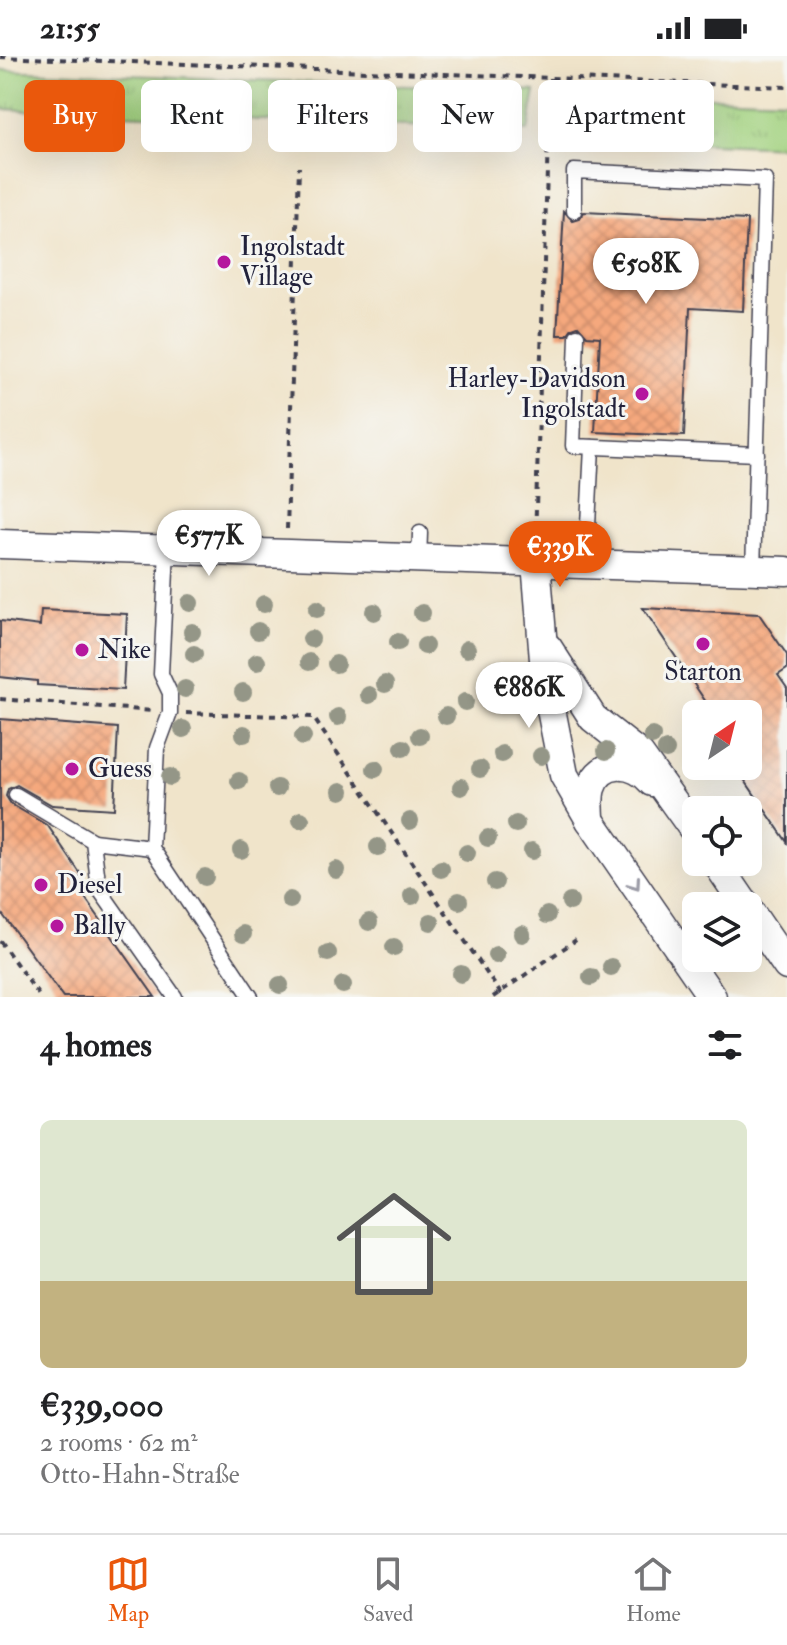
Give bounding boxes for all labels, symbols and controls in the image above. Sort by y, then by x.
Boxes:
text: 21:55 [40,10,100,47]
chip: Buy [24,80,125,152]
chip: Rent [141,80,252,152]
chip: Filters [268,80,397,152]
chip: New [413,80,522,152]
chip: Apartment [538,80,714,152]
place label: Ingolstadt Village [240,231,345,293]
pin: €508K [590,238,702,306]
text: €508K [611,248,681,280]
marker: Ingolstadt Village [215,253,233,271]
place label: Harley-Davidson Ingolstadt [447,363,626,425]
marker: Harley-Davidson Ingolstadt [633,385,651,403]
pin: €577K [153,510,265,578]
text: €577K [175,520,243,552]
pin: €339K [504,521,616,589]
text: €339K [527,531,593,563]
place label: Nike [98,634,151,666]
marker: Starton [694,635,712,653]
marker: Nike [73,641,91,659]
place label: Starton [664,656,742,688]
pin: €886K [473,662,585,730]
text: €886K [494,672,564,704]
north arrow [682,700,762,780]
map controls [682,700,762,972]
place label: Guess [88,753,152,785]
marker: Guess [63,760,81,778]
button: locate [682,796,762,876]
place label: Diesel [57,869,123,901]
marker: Diesel [32,876,50,894]
one-way arrow [625,876,640,890]
button: layers [682,892,762,972]
place label: Bally [73,910,126,942]
marker: Bally [48,917,66,935]
icon: filters [703,1023,747,1067]
text: 4 homes [40,1024,152,1067]
icon: home [322,1172,466,1316]
text: €339,000 [40,1384,164,1427]
text: 2 rooms · 62 m² [40,1427,198,1459]
text: Otto-Hahn-Straße [40,1459,240,1491]
tab: Map [106,1552,150,1628]
tab: Saved [363,1552,413,1628]
tab: Home [626,1552,681,1628]

